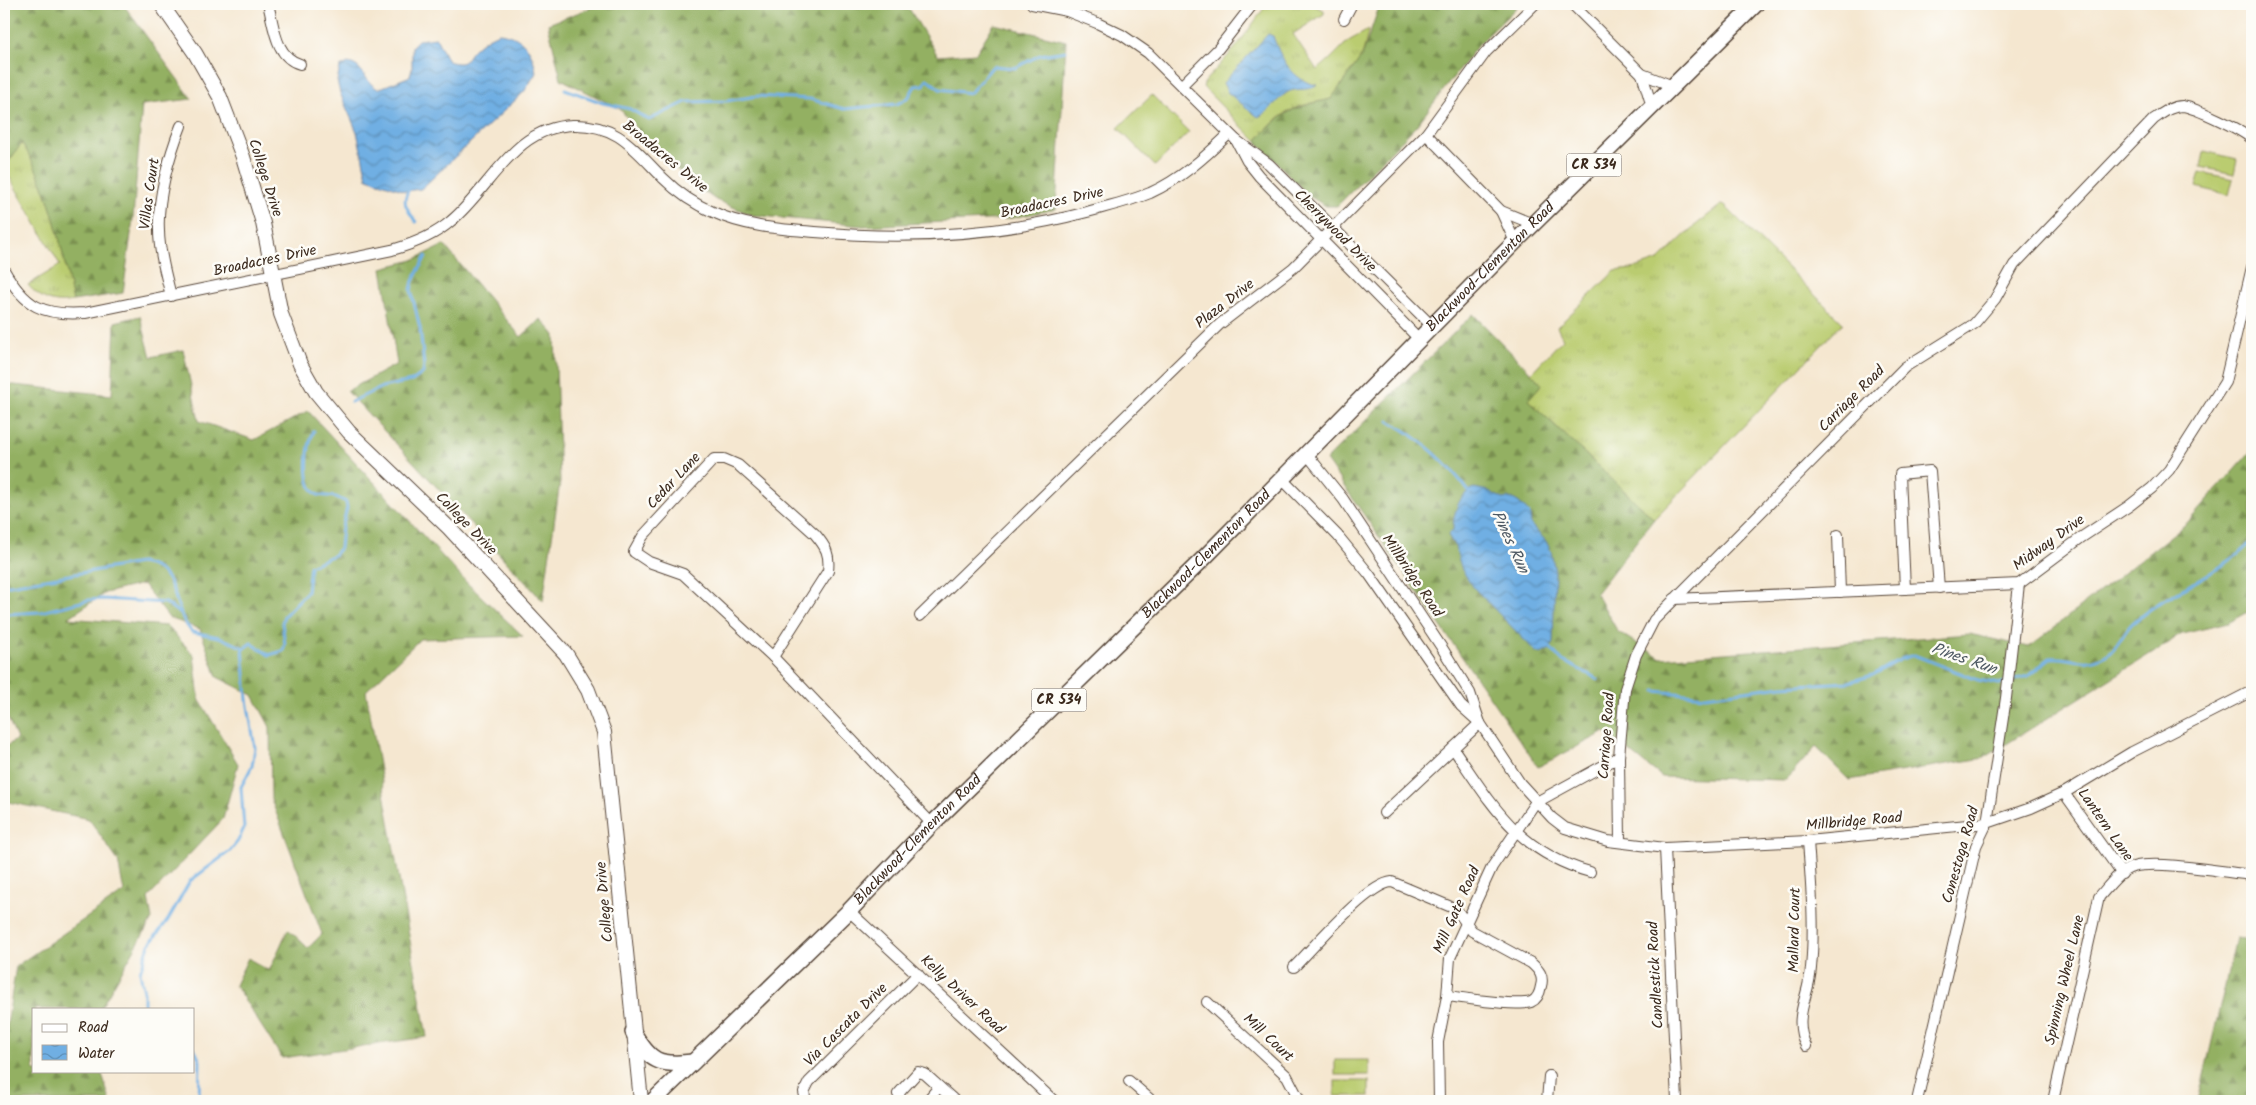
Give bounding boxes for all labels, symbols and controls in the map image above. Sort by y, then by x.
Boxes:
street label: Broadacres Drive [617,115,714,200]
street label: College Drive [241,136,289,220]
road number: CR 534 [1566,154,1622,176]
street label: Villas Court [133,156,167,231]
street label: Broadacres Drive [998,180,1106,226]
street label: Cherrywood Drive [1288,184,1382,278]
street label: Blackwood-Clementon Road [1420,196,1561,338]
street label: Broadacres Drive [211,238,319,284]
street label: Plaza Drive [1190,273,1260,335]
street label: Carriage Road [1813,360,1891,438]
street label: Cedar Lane [641,447,707,515]
street label: Blackwood-Clementon Road [1136,484,1277,625]
street label: College Drive [429,487,503,562]
water label: Pines Run [1485,506,1536,579]
street label: Midway Drive [2008,508,2090,578]
street label: Millbridge Road [1375,529,1449,623]
water label: Pines Run [1928,636,2001,682]
road number: CR 534 [1032,688,1086,712]
street label: Carriage Road [1592,691,1622,780]
street label: Blackwood-Clementon Road [848,769,988,911]
street label: Lantern Lane [2071,783,2139,867]
street label: Conestoga Road [1936,803,1986,906]
street label: Millbridge Road [1805,806,1904,838]
street label: College Drive [589,860,620,943]
street label: Mill Gate Road [1427,862,1487,958]
street label: Mallard Court [1782,887,1808,973]
street label: Spinning Wheel Lane [2038,913,2092,1047]
street label: Candlestick Road [1641,920,1671,1029]
street label: Kelly Driver Road [914,949,1010,1041]
street label: Via Cascata Drive [798,977,894,1073]
legend [32,1008,195,1072]
street label: Mill Court [1237,1008,1299,1068]
text: Road [78,1016,109,1040]
text: Water [78,1042,115,1066]

